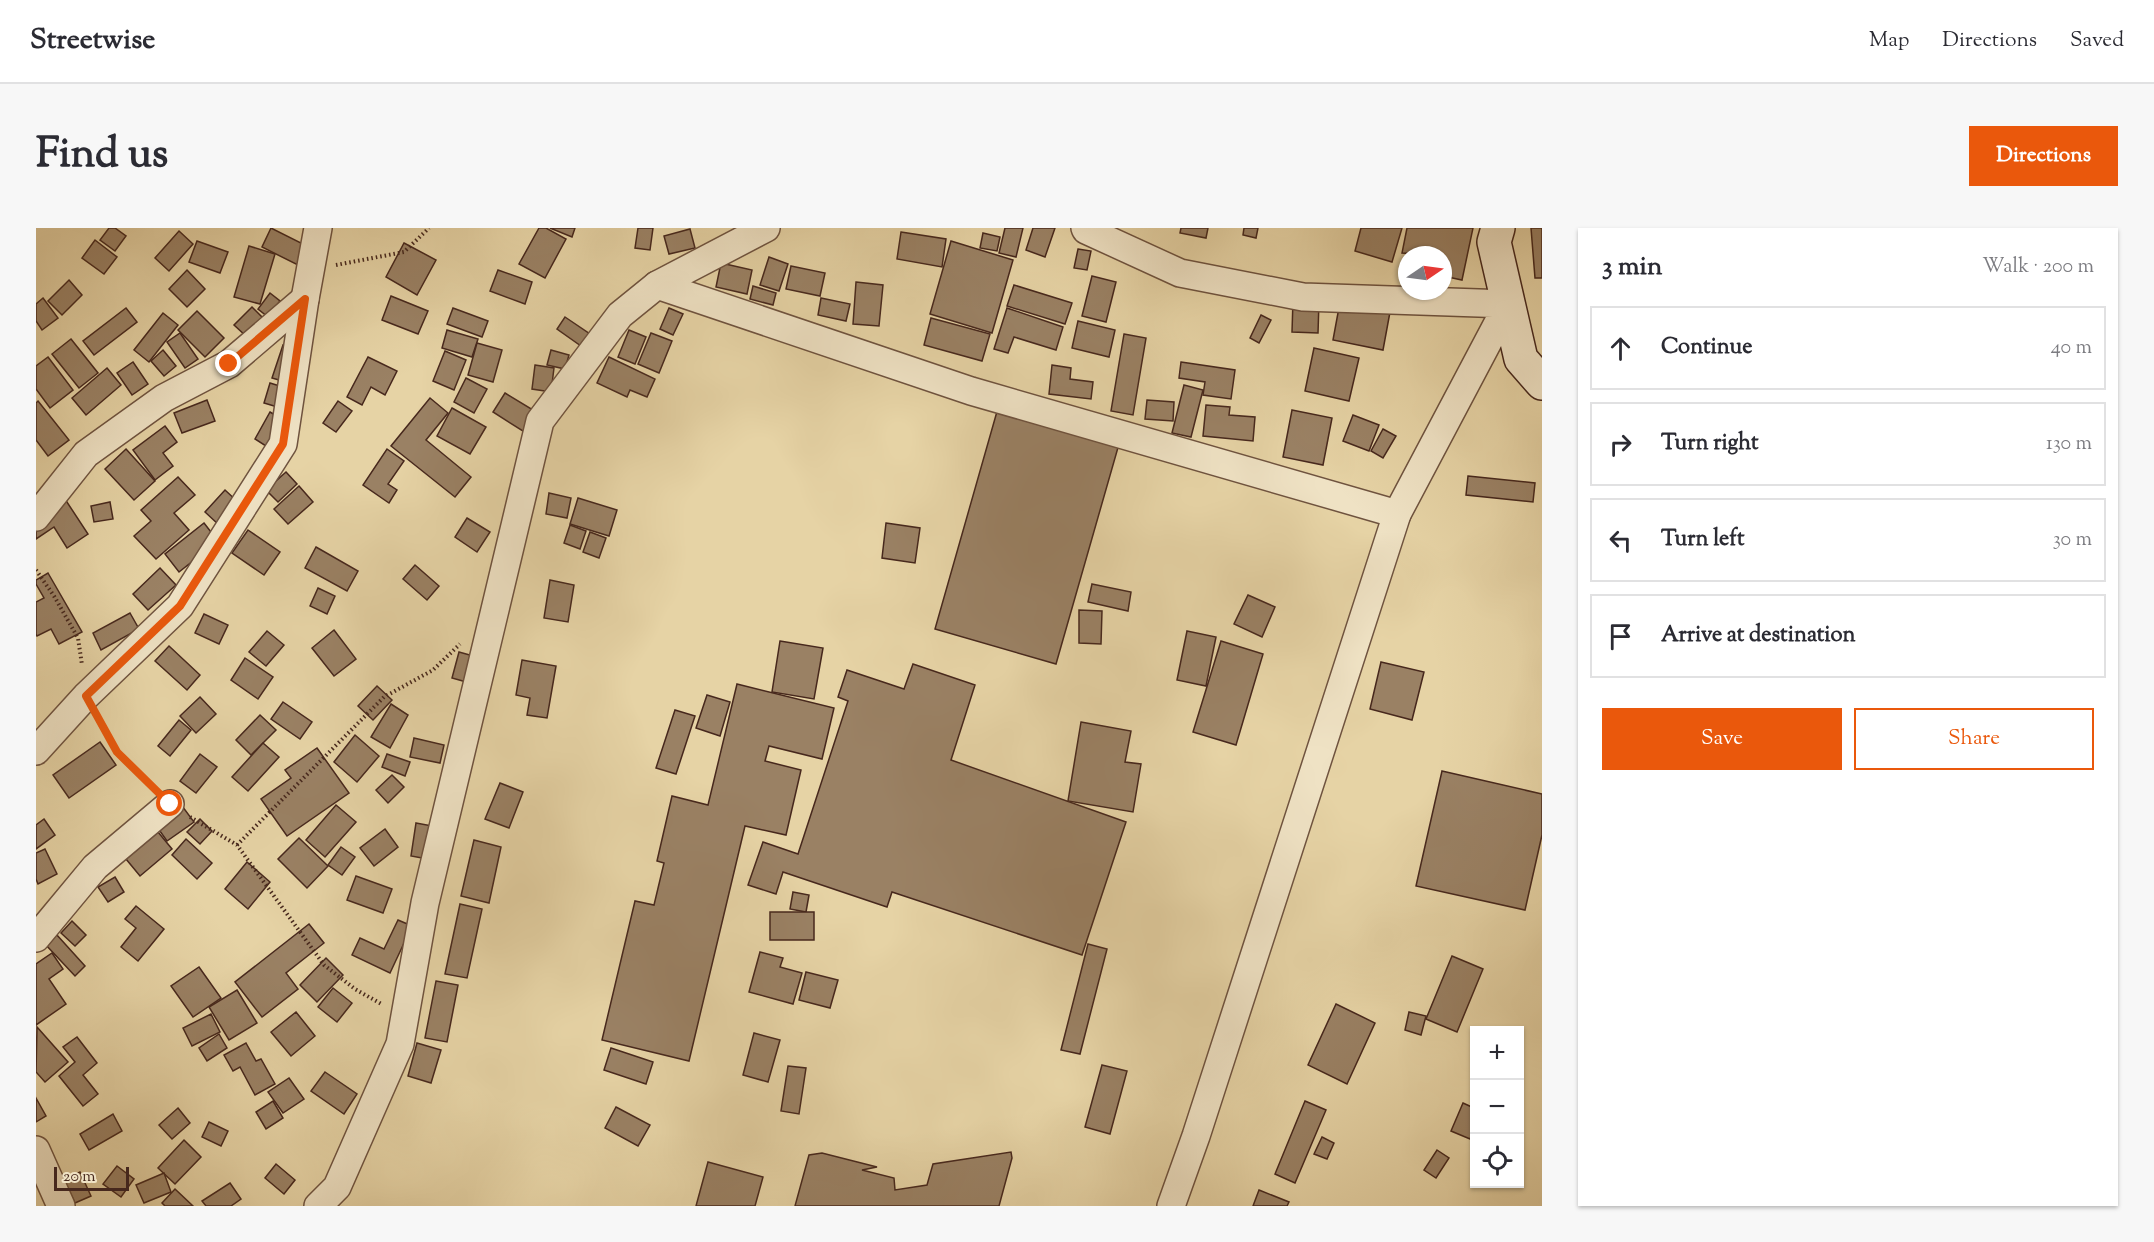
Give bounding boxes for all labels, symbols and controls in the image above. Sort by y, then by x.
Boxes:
text: Streetwise [30,21,155,61]
text: Map [1869,26,1909,56]
text: Directions [1942,26,2037,56]
text: Saved [2070,26,2124,56]
text: Find us [36,126,168,186]
button: Directions [1969,126,2118,186]
north arrow [1398,246,1452,300]
text: 3 min [1602,249,1662,286]
text: Walk · 200 m [1982,253,2094,282]
icon: ahead [1604,332,1637,365]
text: Continue [1661,332,1752,364]
text: 40 m [2051,334,2092,363]
route end [215,350,241,376]
icon: right [1604,428,1637,461]
text: Turn right [1661,428,1758,460]
text: 130 m [2046,430,2092,459]
icon: left [1604,524,1637,557]
text: Turn left [1661,524,1744,556]
text: 30 m [2053,526,2092,555]
icon: arrive [1604,620,1637,653]
text: Arrive at destination [1661,620,1856,652]
button: Save [1602,708,1842,770]
button: Share [1854,708,2094,770]
route start [156,790,182,816]
map controls [1470,1026,1524,1188]
button: + [1470,1026,1524,1080]
button: − [1470,1080,1524,1134]
button: locate [1470,1134,1524,1188]
scale bar [54,1164,129,1192]
text: 20 m [63,1166,96,1189]

